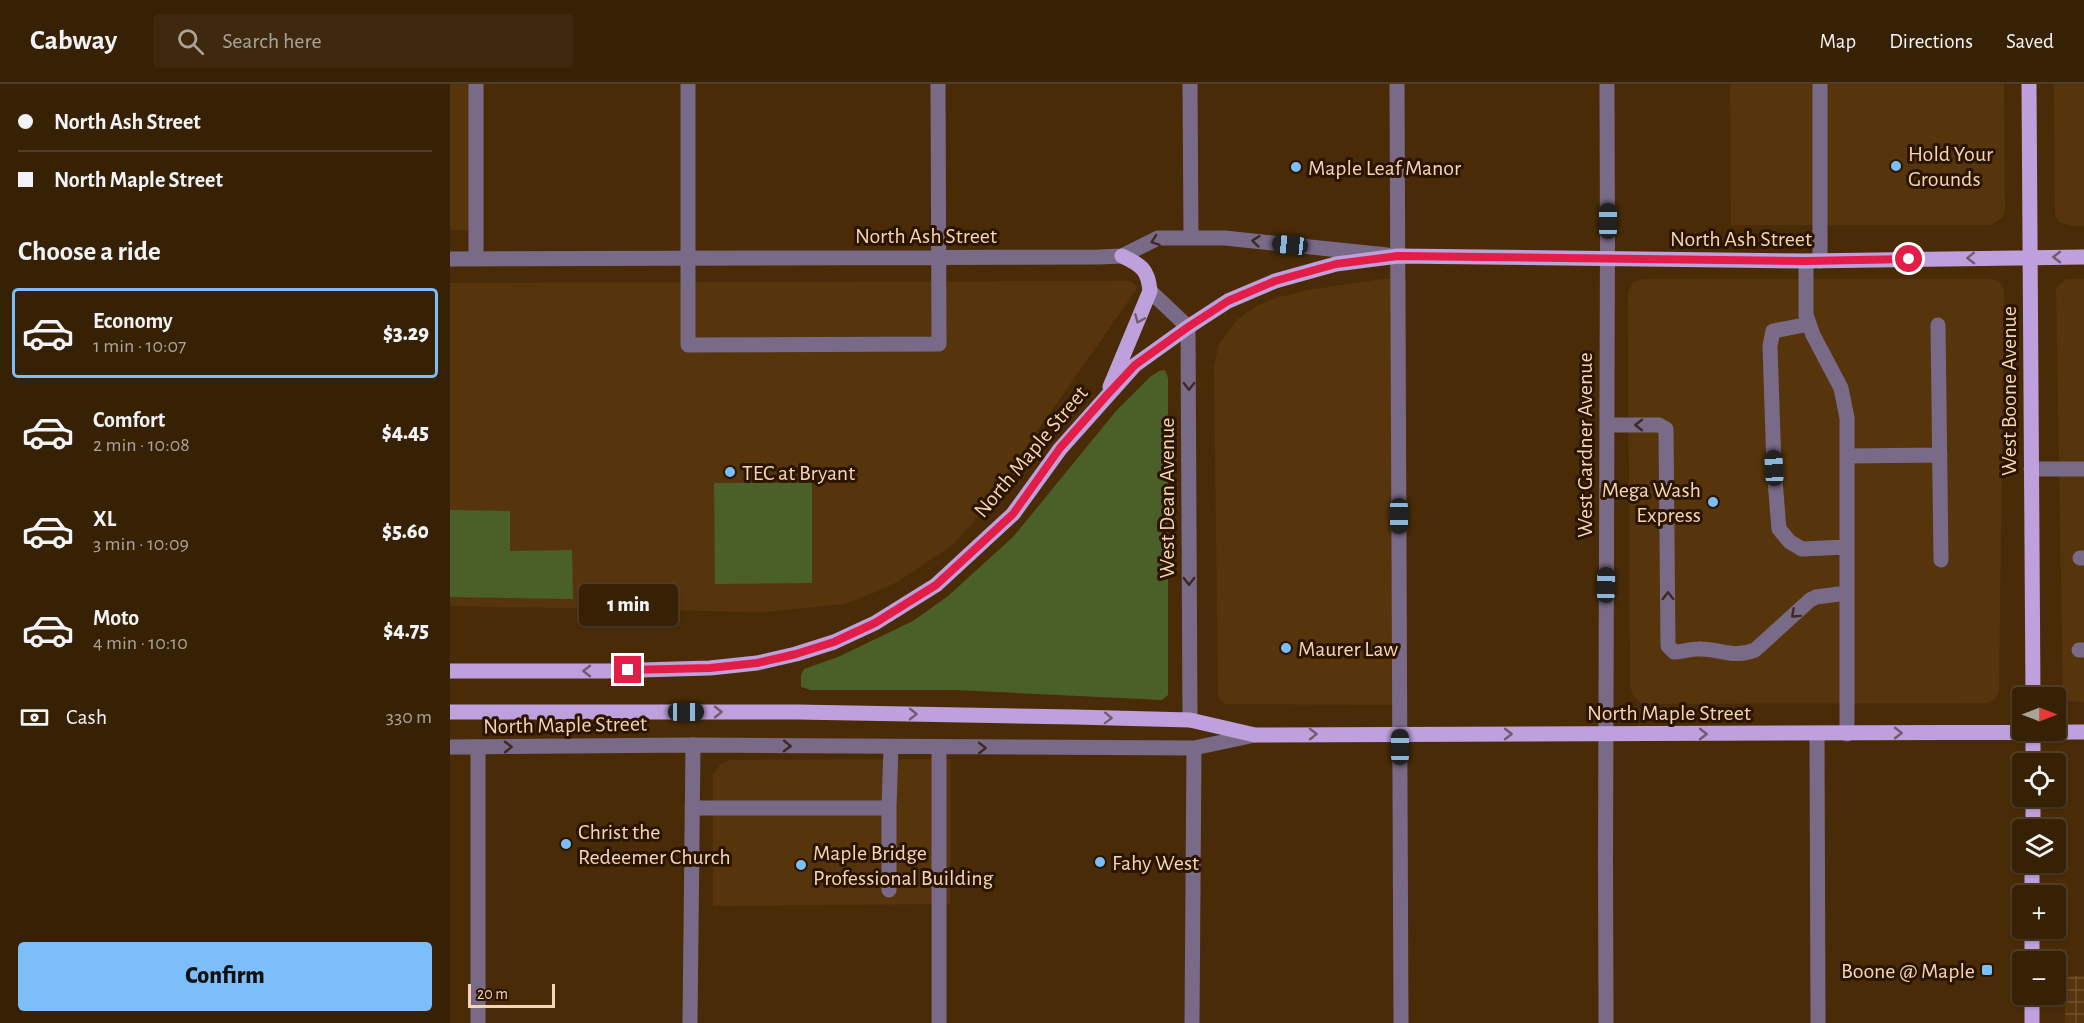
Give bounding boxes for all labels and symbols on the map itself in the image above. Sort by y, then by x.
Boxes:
place label: Hold Your Grounds [1908,143,1993,190]
place label: Maple Leaf Manor [1308,157,1461,179]
marker: Hold Your Grounds [1889,159,1903,173]
marker: Maple Leaf Manor [1289,160,1303,174]
car [1599,203,1617,239]
street label: North Ash Street [855,225,997,247]
street label: North Ash Street [1670,228,1812,250]
one-way arrow [1150,234,1161,246]
car [1271,234,1309,256]
one-way arrow [1251,235,1261,248]
route start [1895,245,1922,272]
one-way arrow [2052,251,2061,263]
one-way arrow [1967,252,1976,264]
street label: West Boone Avenue [1998,306,2020,476]
one-way arrow [1134,313,1146,324]
street label: West Gardner Avenue [1574,352,1596,538]
one-way arrow [1183,381,1195,390]
street label: North Maple Street [970,382,1092,521]
street label: West Dean Avenue [1156,417,1178,579]
one-way arrow [1635,419,1644,431]
car [1764,450,1784,486]
place label: TEC at Bryant [742,462,855,484]
marker: TEC at Bryant [723,465,737,479]
place label: Mega Wash Express [1602,479,1701,526]
marker: Mega Wash Express [1706,495,1720,509]
car [1390,498,1408,534]
car [1597,567,1615,603]
one-way arrow [1183,576,1195,585]
callout: 1 min [578,583,678,625]
one-way arrow [1661,592,1674,601]
one-way arrow [1791,607,1802,618]
place label: Maurer Law [1298,638,1398,660]
marker: Maurer Law [1279,641,1293,655]
route end [614,656,641,683]
one-way arrow [582,665,591,677]
north arrow [2012,687,2066,741]
street label: North Maple Street [1587,702,1751,724]
car [668,703,704,721]
one-way arrow [714,706,723,718]
one-way arrow [909,708,918,721]
one-way arrow [1104,712,1113,724]
street label: North Maple Street [483,713,647,737]
one-way arrow [1894,727,1903,740]
one-way arrow [1309,728,1318,740]
one-way arrow [1504,728,1513,740]
one-way arrow [1699,728,1708,740]
car [1391,729,1409,765]
one-way arrow [783,740,792,752]
one-way arrow [504,741,513,753]
one-way arrow [978,742,987,754]
place label: Christ the Redeemer Church [578,821,731,868]
marker: Christ the Redeemer Church [559,837,573,851]
place label: Maple Bridge Professional Building [813,842,994,889]
place label: Fahy West [1112,852,1199,874]
marker: Fahy West [1093,855,1107,869]
marker: Maple Bridge Professional Building [794,858,808,872]
place label: Boone @ Maple [1841,960,1975,982]
marker: Boone @ Maple [1980,963,1994,977]
scale bar [468,981,555,1008]

